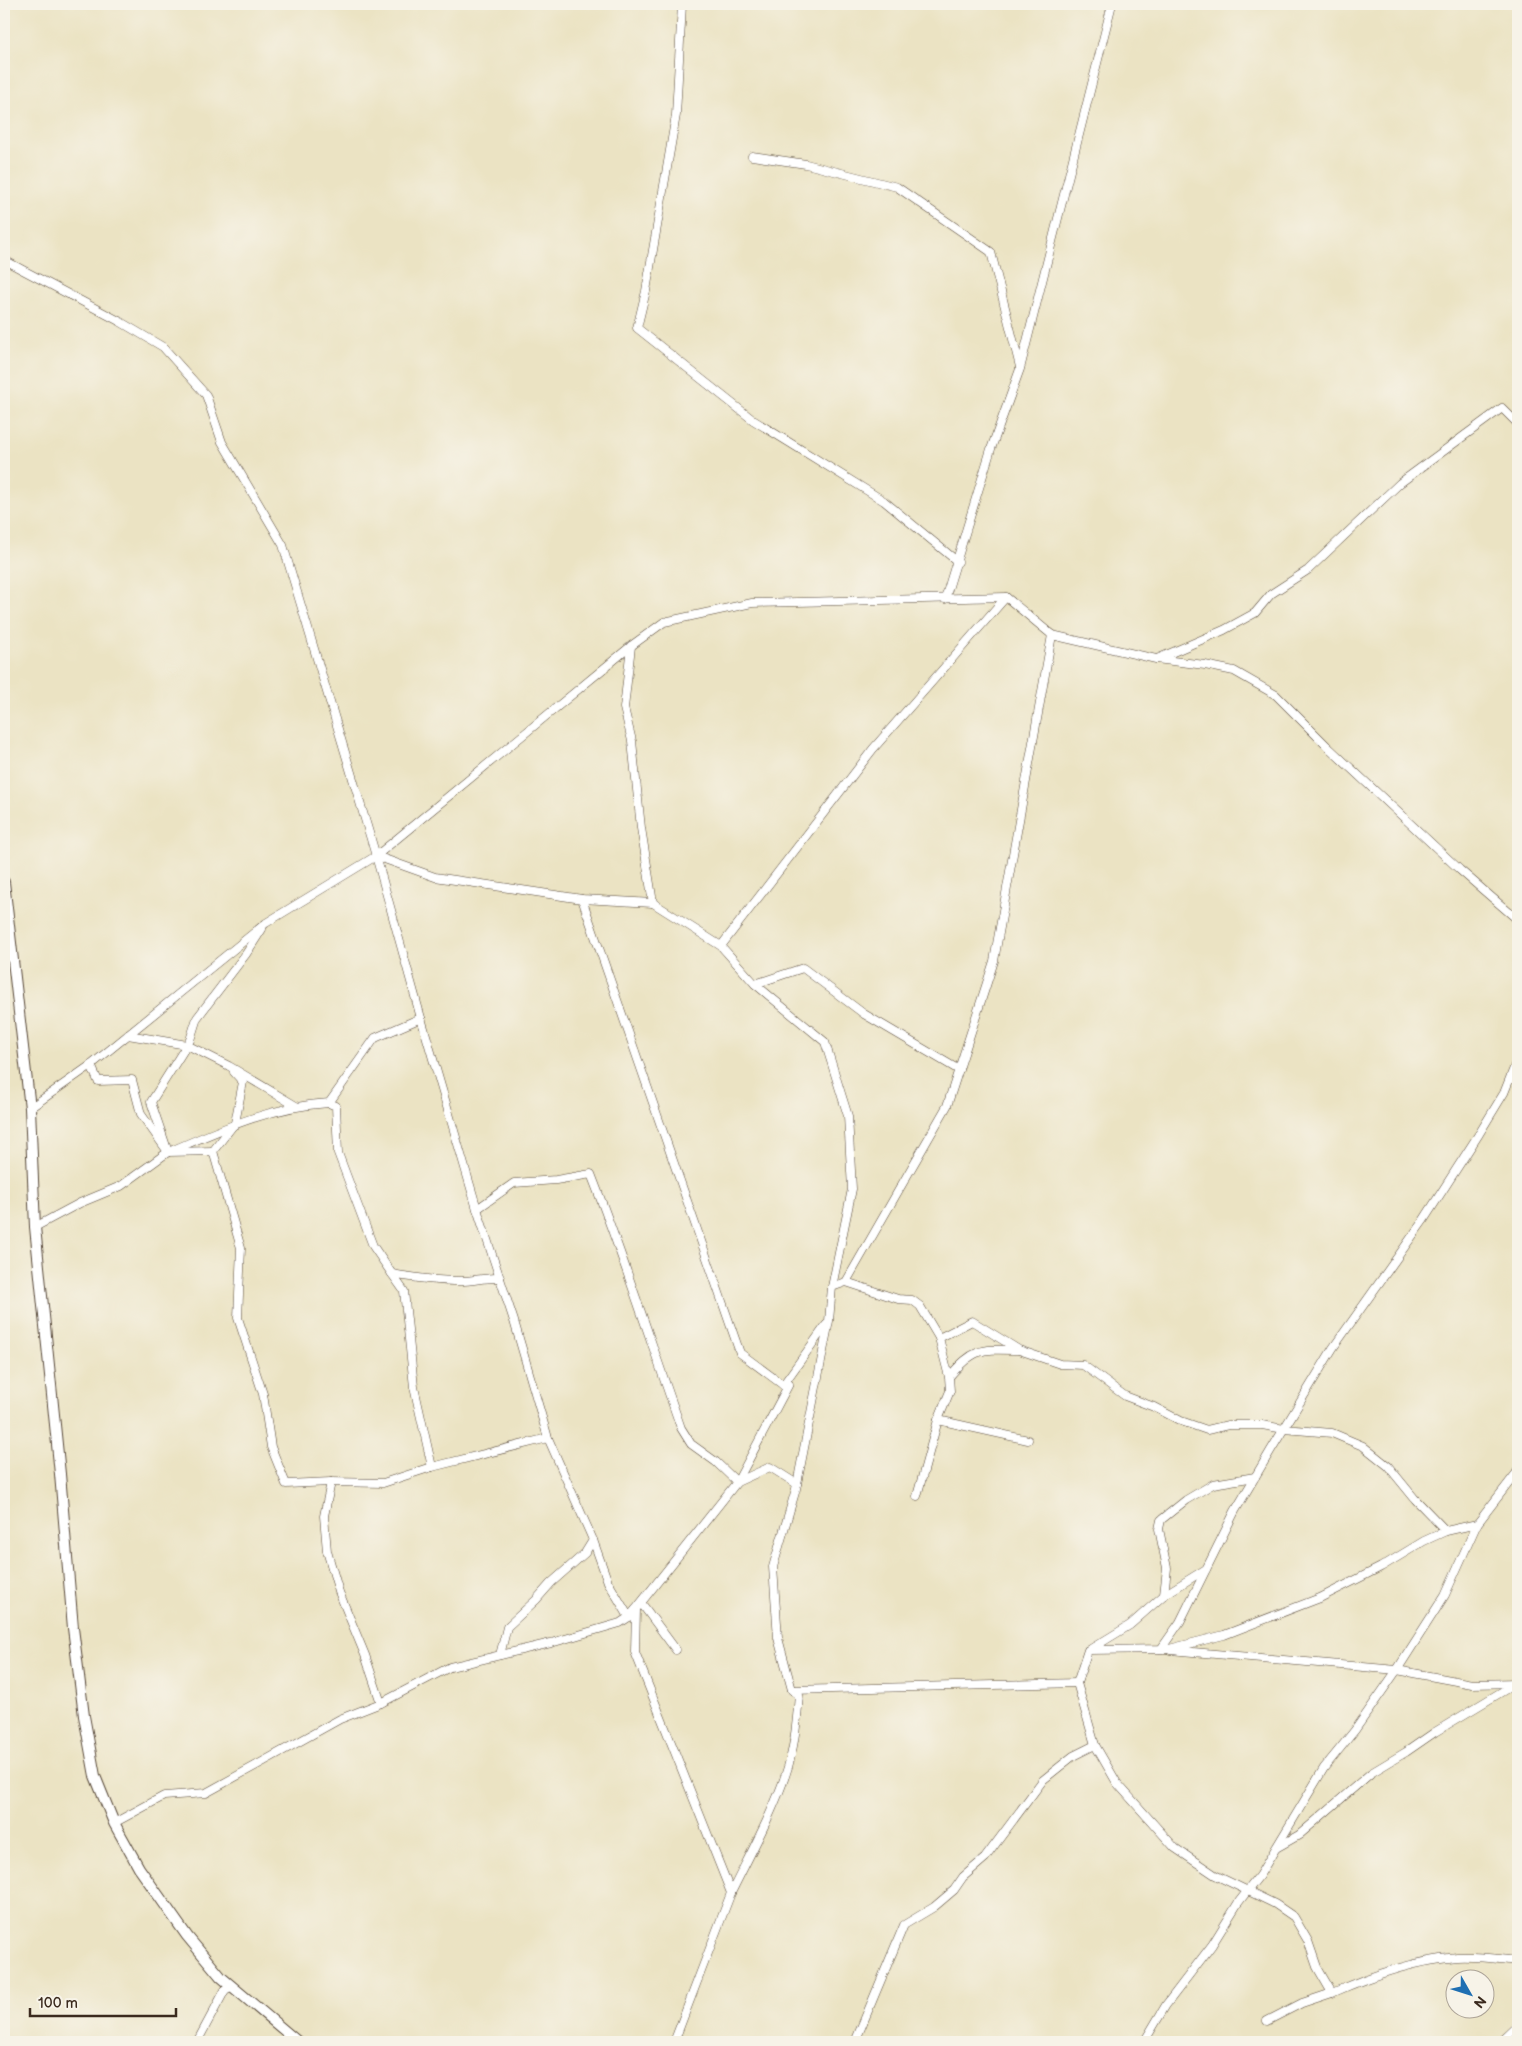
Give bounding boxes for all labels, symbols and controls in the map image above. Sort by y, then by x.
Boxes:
north arrow [1444,1968,1494,2018]
scale bar [30,1986,176,2018]
text: N [1470,1992,1490,2011]
text: 100 m [38,1994,78,2013]

